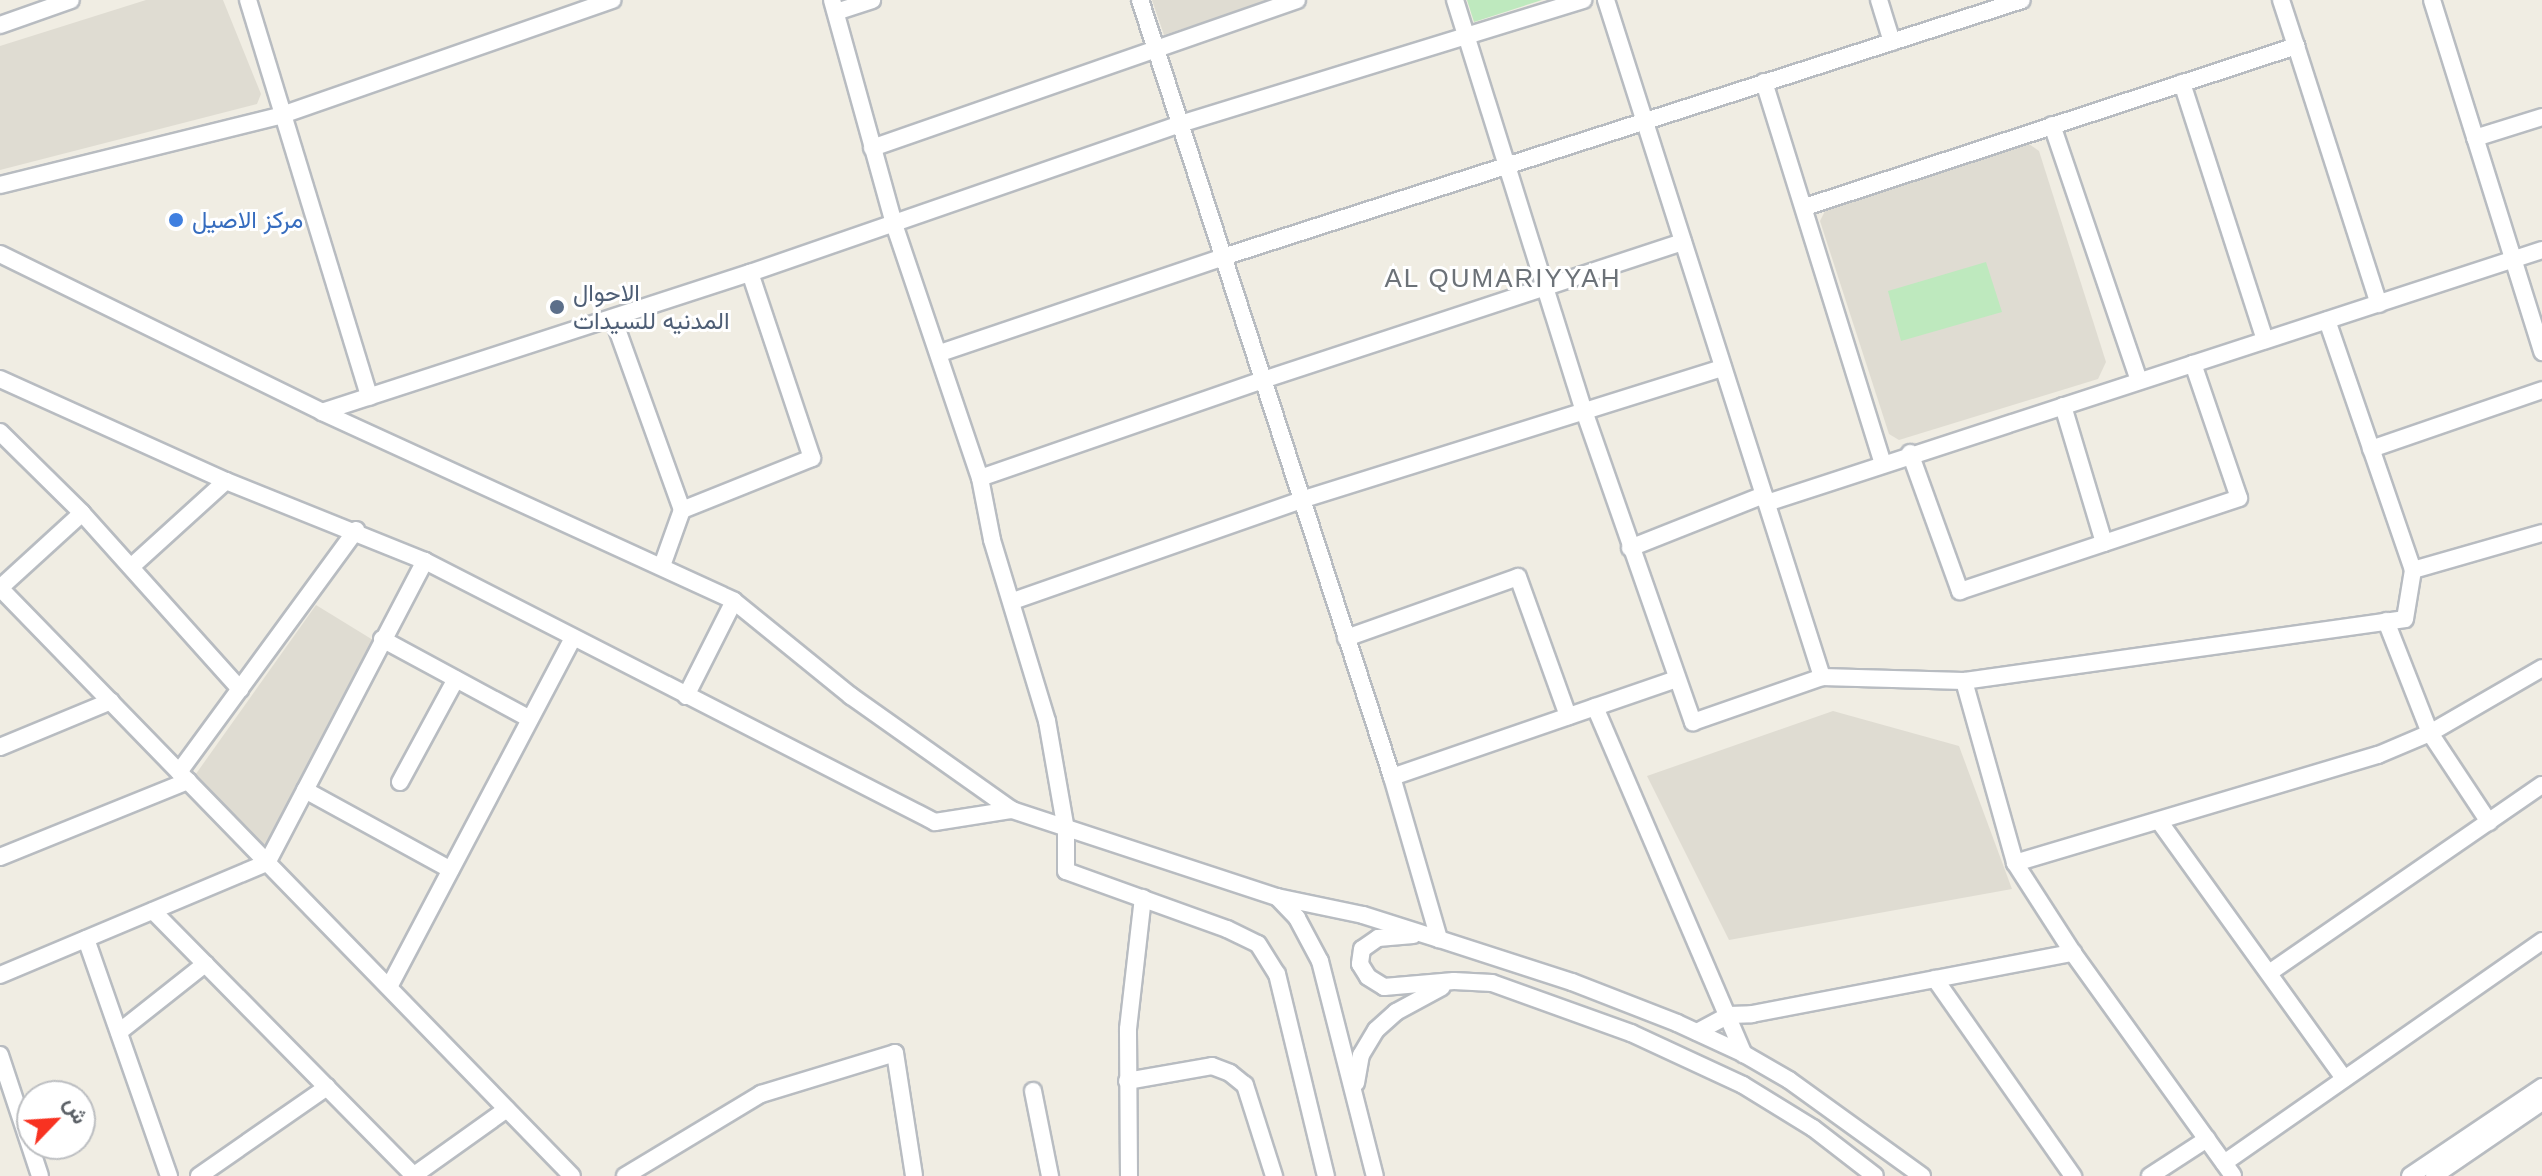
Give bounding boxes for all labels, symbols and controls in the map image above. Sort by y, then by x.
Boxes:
place label: مركز الاصيل [192,206,303,234]
marker: مركز الاصيل [167,211,185,229]
district label: AL QUMARIYYAH [1384,263,1622,295]
place label: الاحوال المدنيه للسيدات [573,279,729,335]
marker: الاحوال المدنيه للسيدات [548,298,566,316]
north arrow [16,1080,96,1160]
text: ش [59,1093,93,1128]

